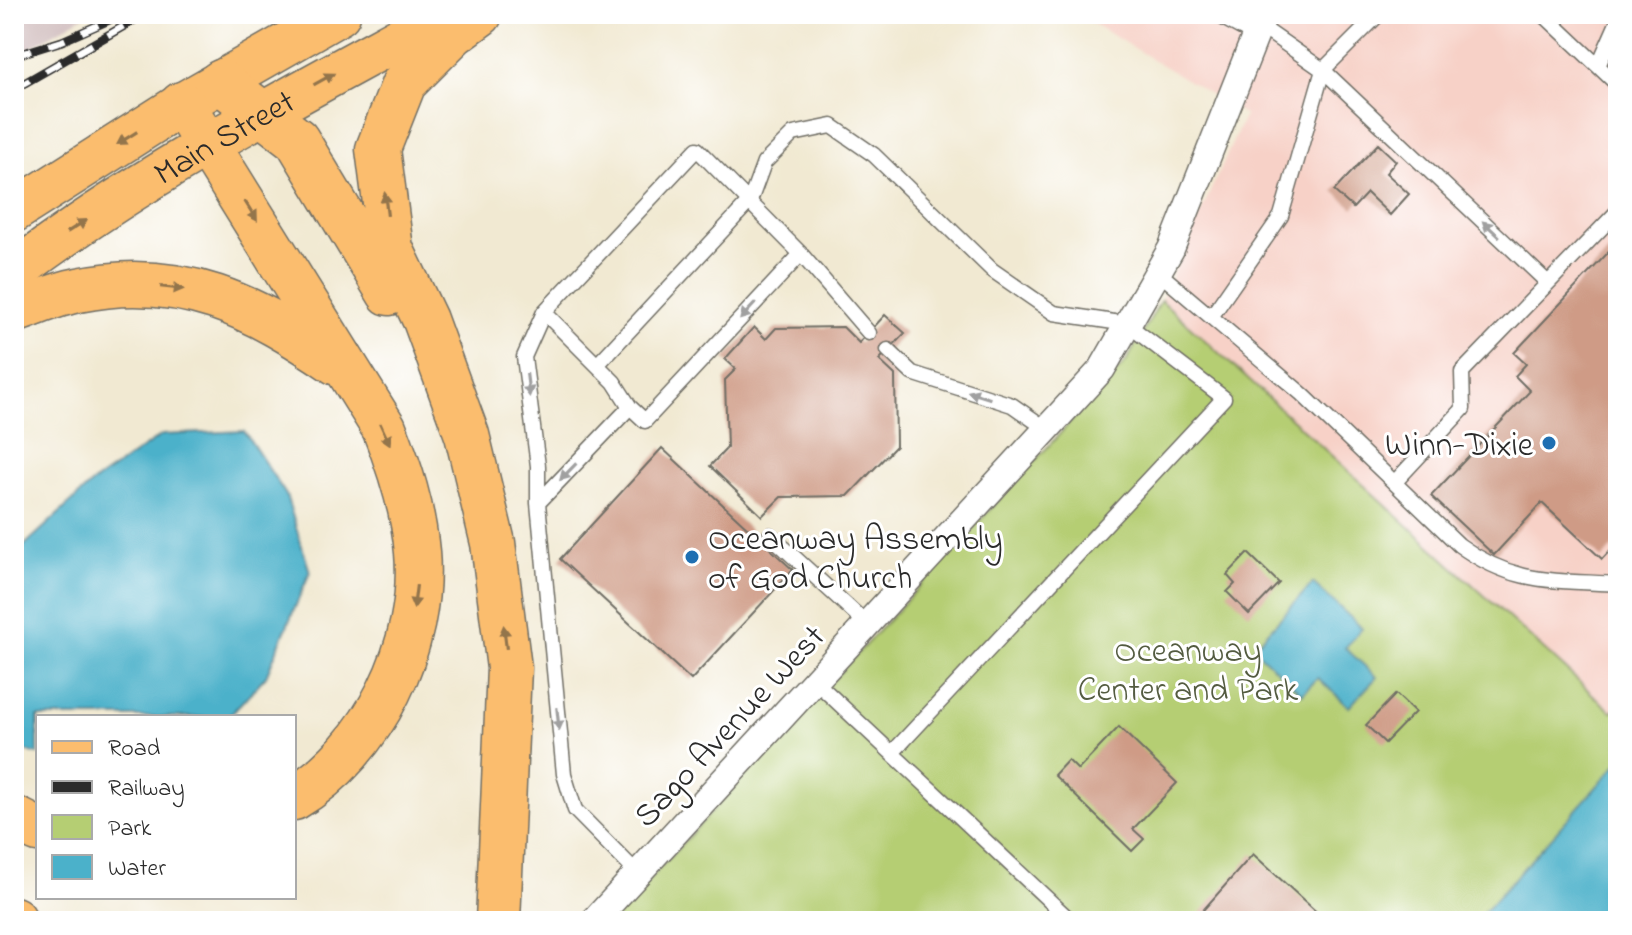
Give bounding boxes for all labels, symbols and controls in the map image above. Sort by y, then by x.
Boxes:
one-way arrow [313,73,336,86]
street label: Main Street [145,79,305,200]
one-way arrow [116,131,138,145]
one-way arrow [379,192,392,217]
one-way arrow [244,200,258,222]
one-way arrow [66,219,87,234]
one-way arrow [1482,221,1501,239]
one-way arrow [160,282,185,295]
one-way arrow [739,302,757,321]
one-way arrow [521,373,534,398]
one-way arrow [967,388,991,400]
one-way arrow [378,422,392,445]
place label: Winn-Dixie [1385,422,1534,472]
marker: Winn-Dixie [1540,434,1558,452]
one-way arrow [559,462,578,481]
place label: Oceanway Assembly of God Church [708,516,1003,605]
marker: Oceanway Assembly of God Church [683,548,701,566]
one-way arrow [408,585,421,610]
street label: Sago Avenue West [623,615,839,841]
one-way arrow [499,624,512,649]
park label: Oceanway Center and Park [1078,628,1298,717]
one-way arrow [552,707,565,732]
legend [36,715,296,899]
text: Road [108,732,161,767]
text: Railway [108,772,185,808]
text: Park [108,812,152,847]
text: Water [108,852,166,887]

